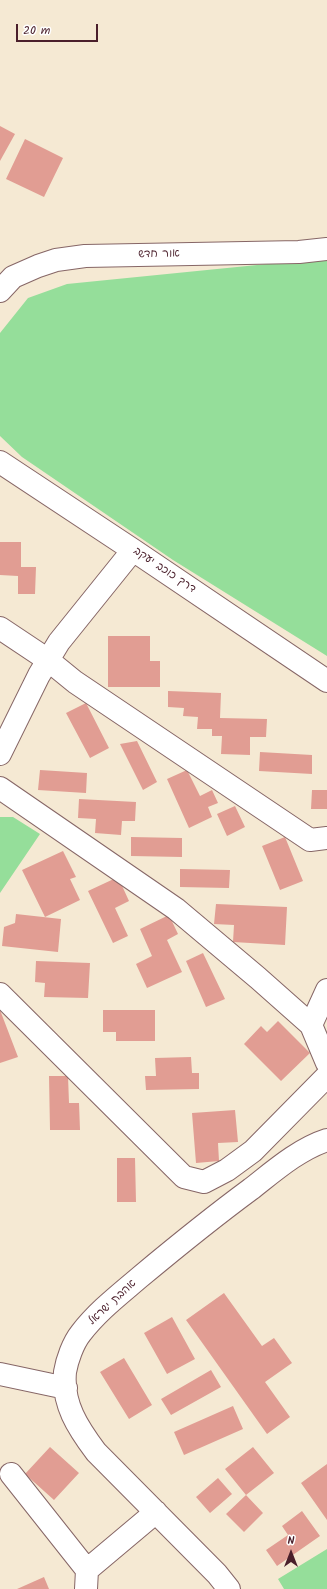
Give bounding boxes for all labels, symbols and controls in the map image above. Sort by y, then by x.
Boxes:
scale bar [18,16,100,42]
text: 20 m [23,21,50,40]
street label: אור חדש [138,248,180,262]
street label: דרך כוכב יעקב [130,545,198,597]
street label: אהבת ישראל [86,1278,140,1328]
text: N [288,1532,294,1550]
north arrow [271,1533,311,1573]

